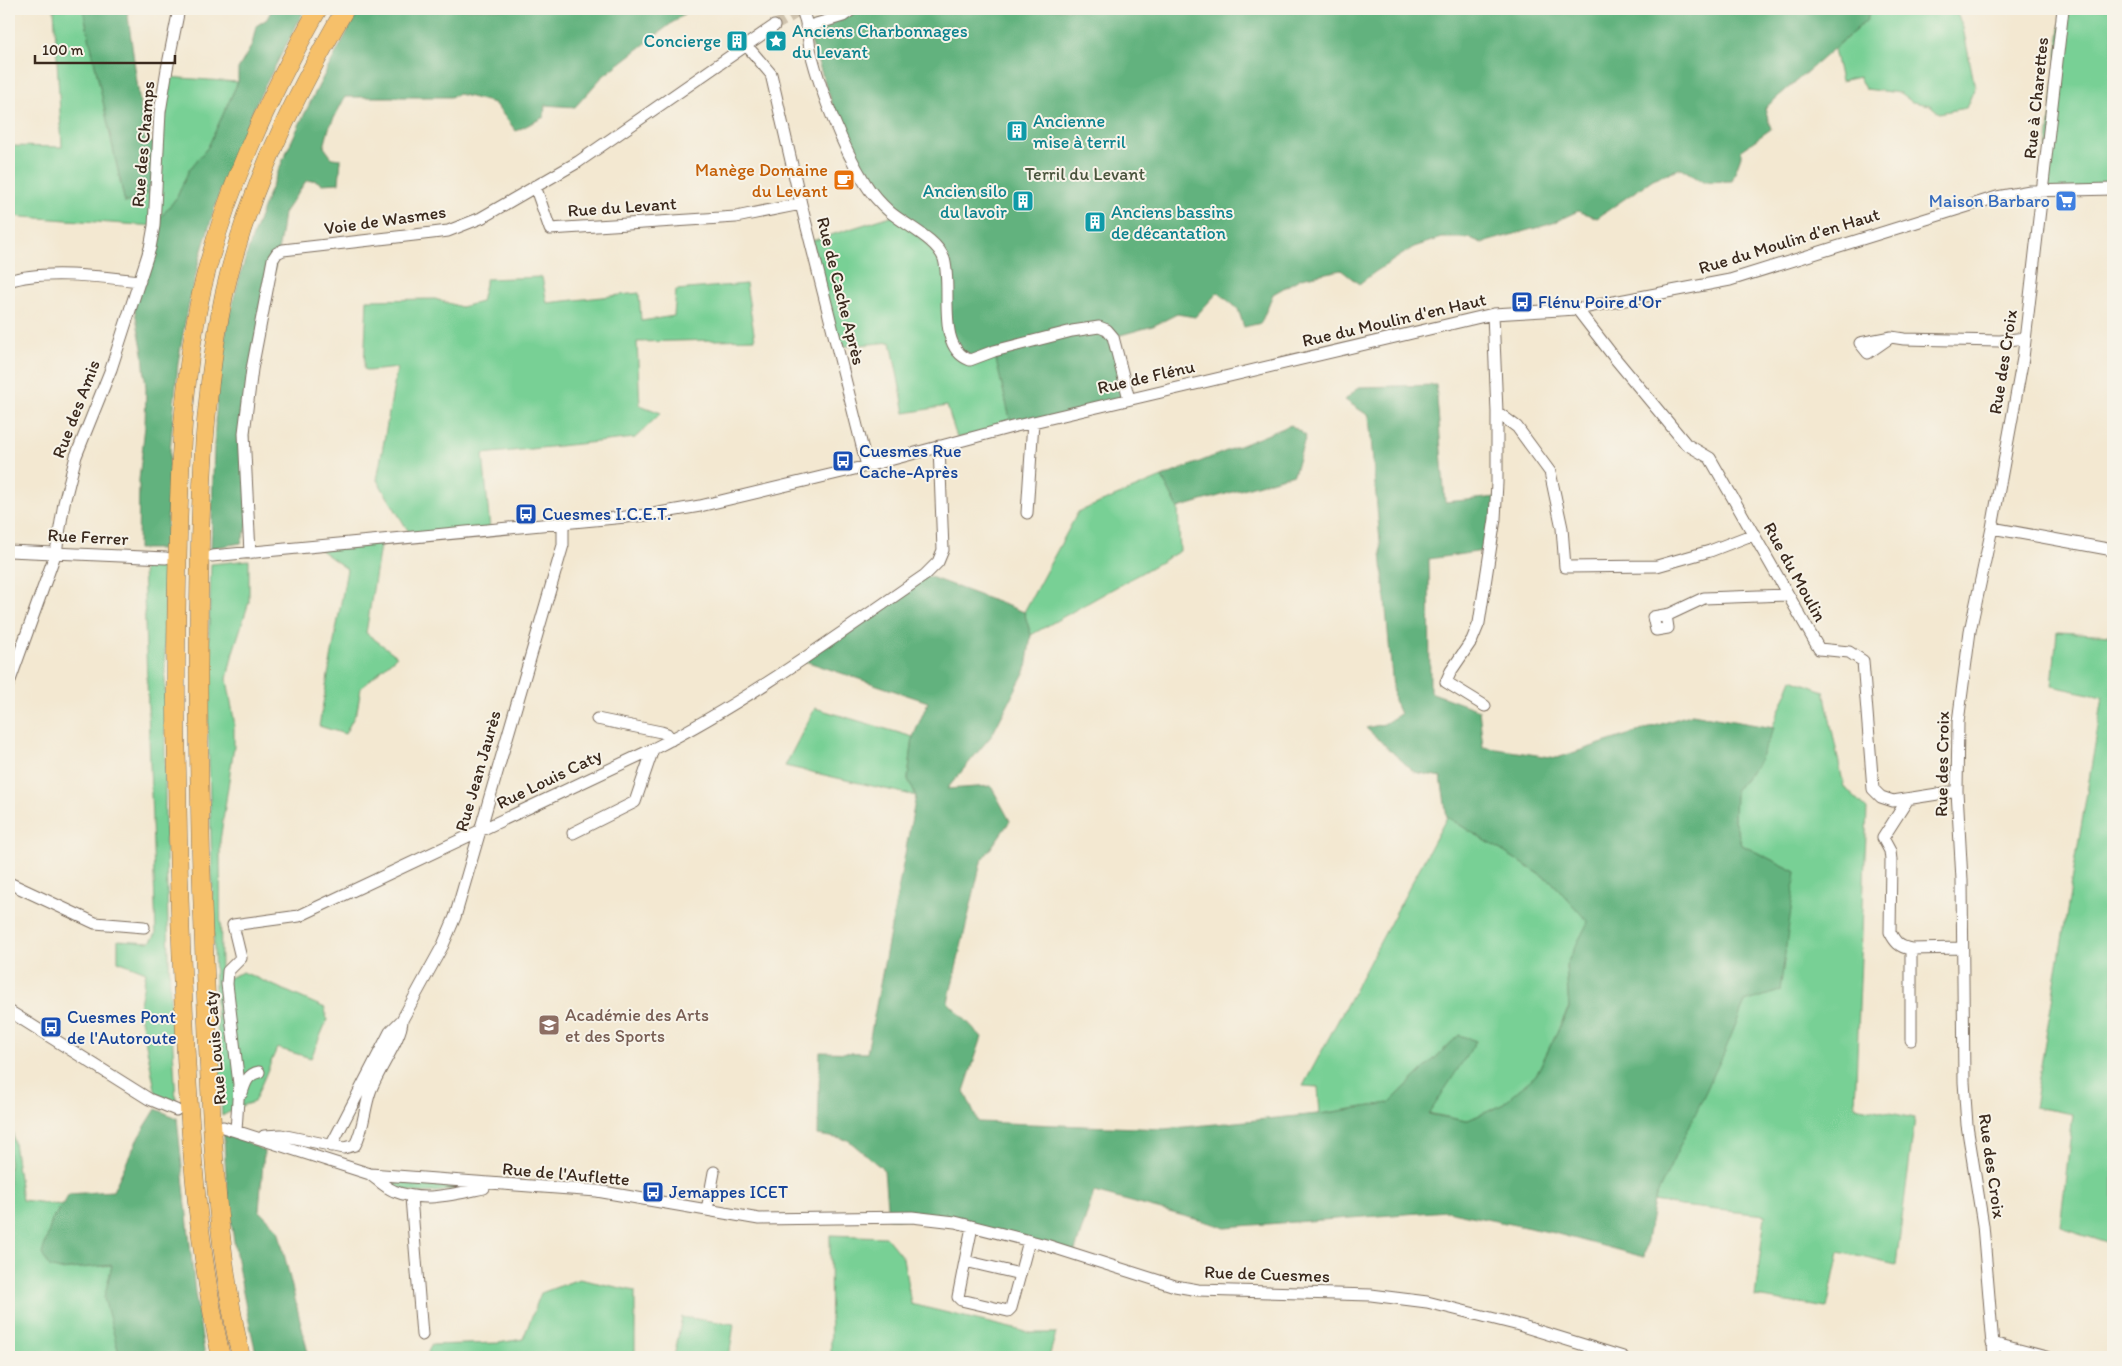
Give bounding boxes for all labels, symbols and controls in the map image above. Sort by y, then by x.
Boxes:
place label: Anciens Charbonnages du Levant [792,20,968,63]
building icon: Concierge [725,29,749,53]
place icon: Anciens Charbonnages du Levant [764,29,788,53]
place label: Concierge [644,30,721,52]
scale bar [35,32,175,64]
street label: Rue à Charettes [2019,36,2053,160]
text: 100 m [42,41,84,59]
street label: Rue des Champs [127,80,159,208]
place label: Ancienne mise à terril [1033,110,1126,153]
building icon: Ancienne mise à terril [1005,119,1029,143]
place label: Manège Domaine du Levant [695,159,828,202]
park label: Terril du Levant [1025,163,1145,185]
cafe icon: Manège Domaine du Levant [832,168,856,192]
place label: Ancien silo du lavoir [923,180,1008,223]
building icon: Ancien silo du lavoir [1011,189,1035,213]
supermarket icon: Maison Barbaro [2054,189,2078,213]
place label: Maison Barbaro [1929,190,2050,212]
street label: Rue du Levant [567,192,677,222]
street label: Voie de Wasmes [323,201,447,239]
place label: Anciens bassins de décantation [1111,201,1233,244]
street label: Rue du Moulin d'en Haut [1696,203,1882,279]
building icon: Anciens bassins de décantation [1083,210,1107,234]
street label: Rue de Cache Après [812,215,870,367]
street label: Rue du Moulin d'en Haut [1300,288,1488,352]
bus stop icon: Flénu Poire d'Or [1510,290,1534,314]
place label: Flénu Poire d'Or [1538,291,1662,313]
street label: Rue des Croix [1984,308,2022,416]
street label: Rue de Flénu [1095,355,1197,399]
street label: Rue des Amis [47,357,105,461]
place label: Cuesmes Rue Cache-Après [859,440,962,483]
bus stop icon: Cuesmes Rue Cache-Après [831,449,855,473]
bus stop icon: Cuesmes I.C.E.T. [514,502,538,526]
place label: Cuesmes I.C.E.T. [542,503,671,525]
street label: Rue du Moulin [1759,518,1831,626]
street label: Rue Ferrer [47,524,130,550]
street label: Rue Jean Jaurès [450,708,506,834]
street label: Rue des Croix [1930,711,1954,817]
street label: Rue Louis Caty [493,744,606,814]
street label: Rue Louis Caty [199,990,231,1106]
place label: Académie des Arts et des Sports [565,1004,709,1047]
place label: Cuesmes Pont de l'Autoroute [67,1006,177,1049]
school or university icon: Académie des Arts et des Sports [537,1013,561,1037]
bus stop icon: Cuesmes Pont de l'Autoroute [39,1015,63,1039]
street label: Rue des Croix [1974,1112,2010,1220]
street label: Rue de l'Auflette [501,1157,631,1191]
bus stop icon: Jemappes ICET [641,1180,665,1204]
place label: Jemappes ICET [669,1181,788,1203]
street label: Rue de Cuesmes [1204,1261,1330,1287]

